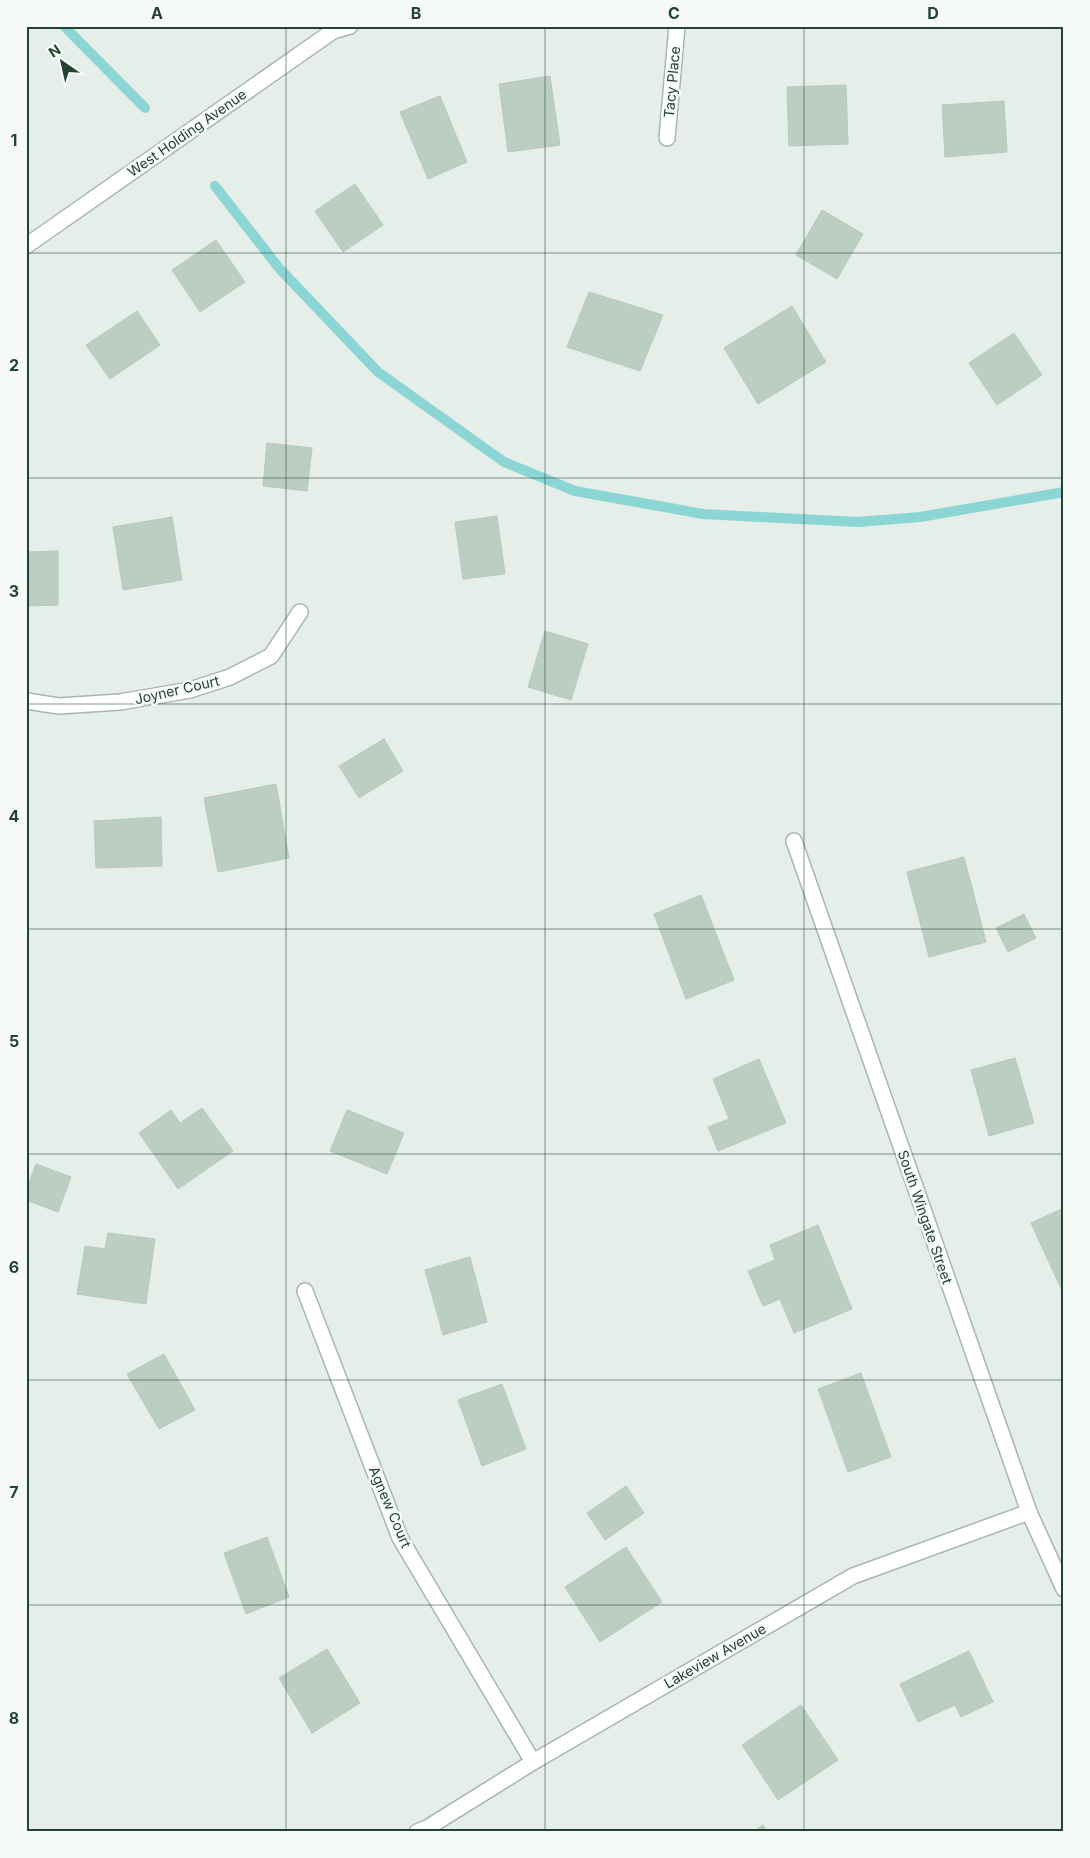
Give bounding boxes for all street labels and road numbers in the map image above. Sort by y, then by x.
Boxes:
street label: Tacy Place [660,45,683,118]
street label: West Holding Avenue [124,85,249,180]
street label: Joyner Court [133,671,221,708]
street label: South Wingate Street [895,1148,957,1286]
street label: Agnew Court [366,1464,415,1550]
street label: Lakeview Avenue [661,1620,769,1692]

